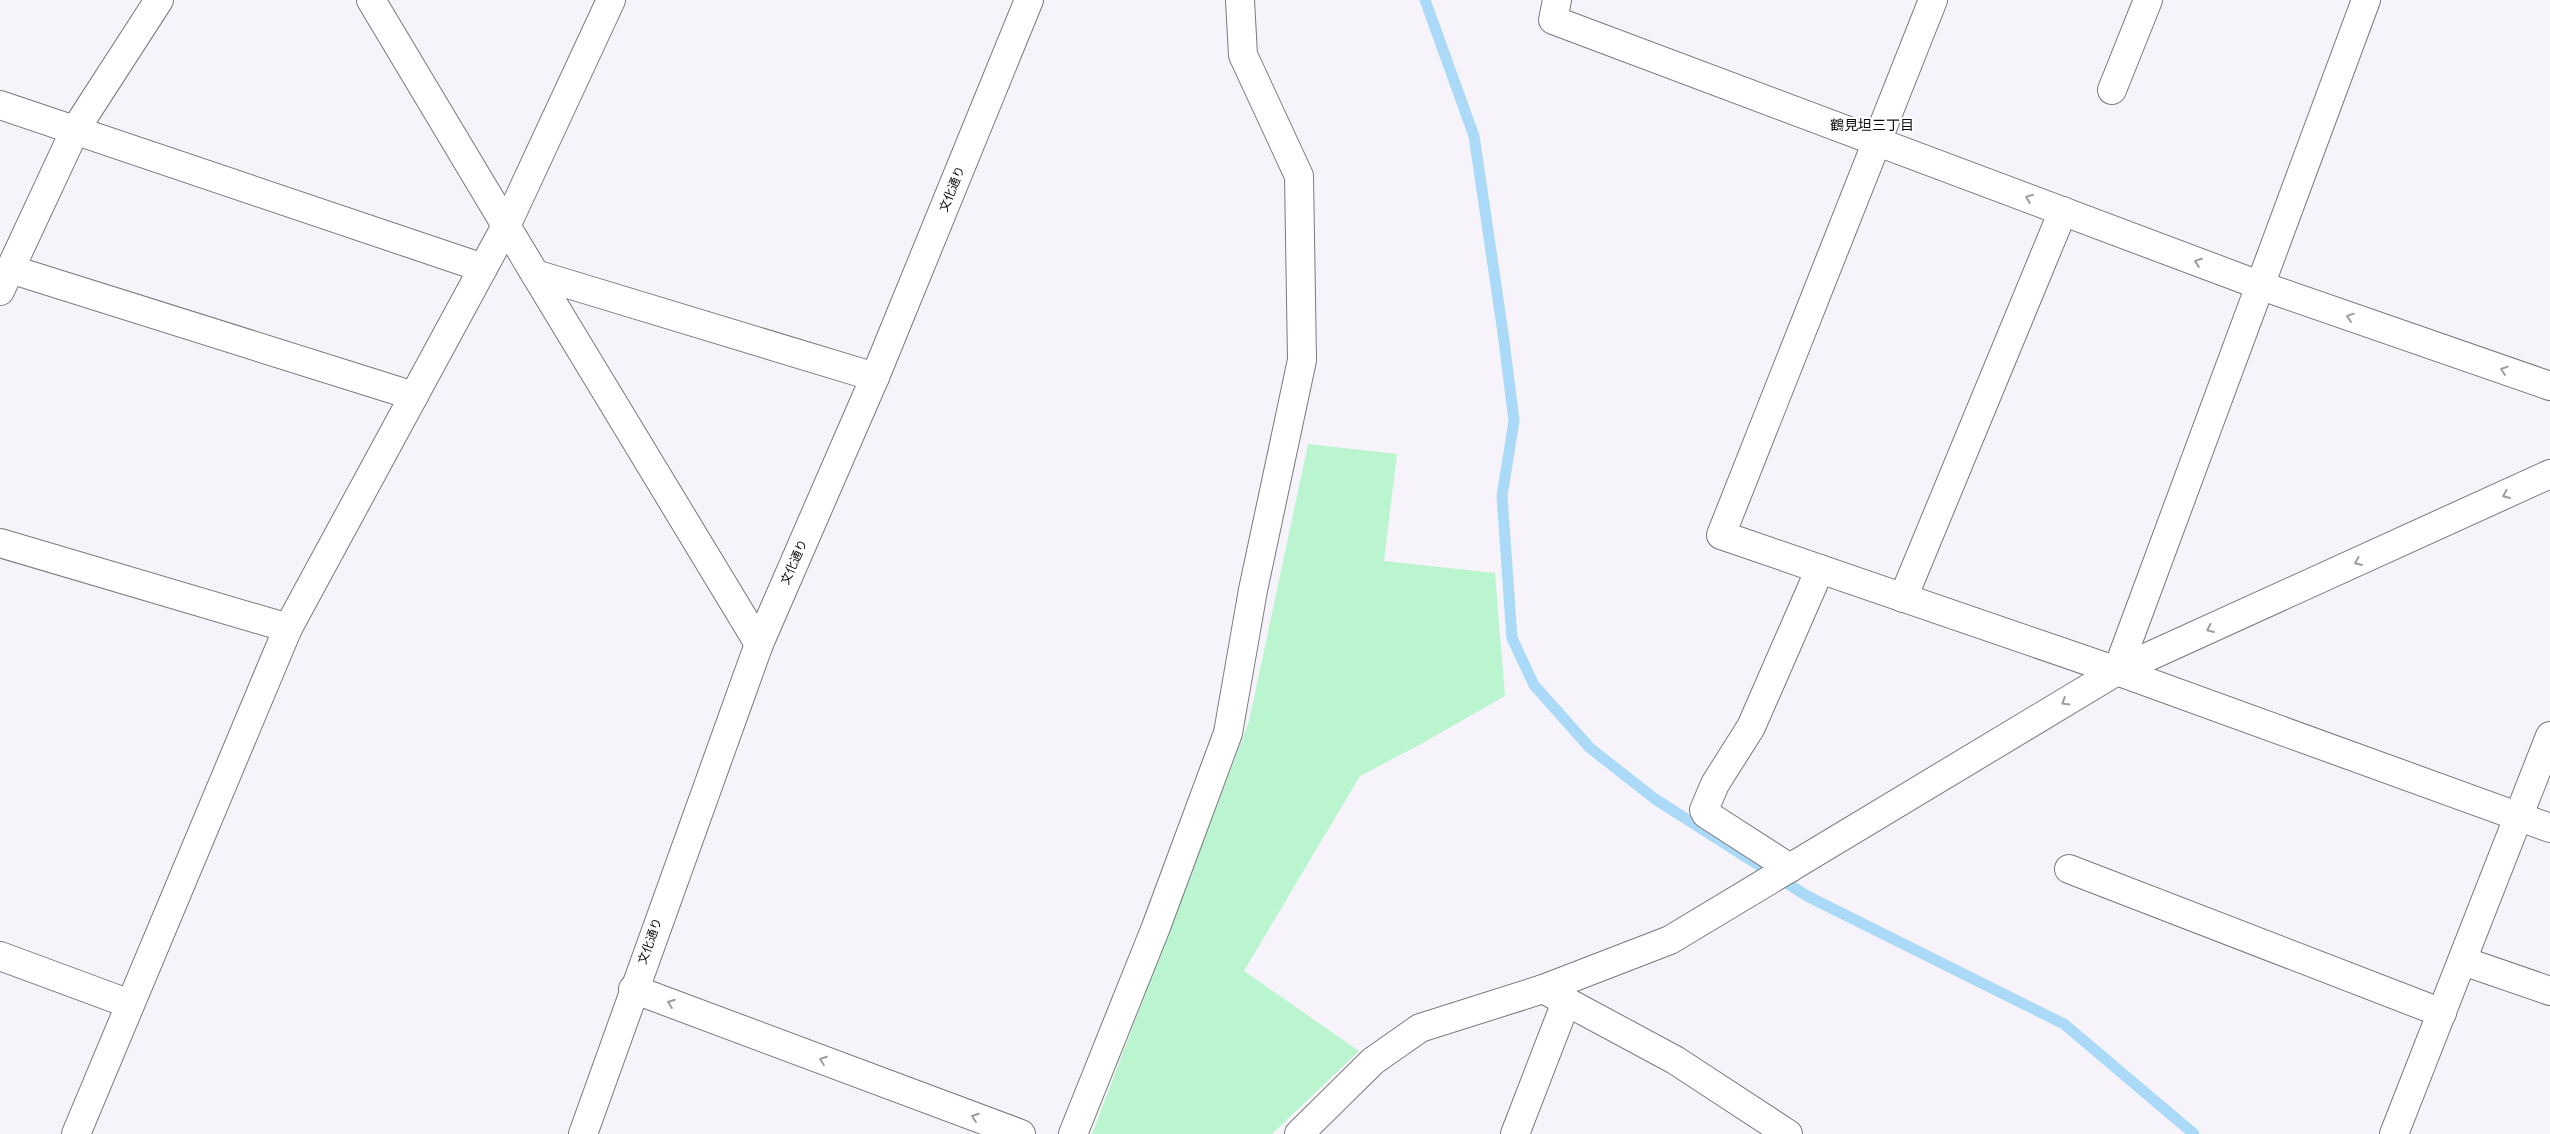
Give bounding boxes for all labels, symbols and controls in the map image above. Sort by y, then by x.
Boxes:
district label: 鶴見坦三丁目 [1830,115,1914,135]
street label: 文化通り [936,164,968,214]
one-way arrow [2025,194,2034,204]
one-way arrow [2194,258,2202,268]
one-way arrow [2347,313,2355,323]
one-way arrow [2500,366,2509,376]
one-way arrow [2502,488,2511,499]
street label: 文化通り [777,537,811,587]
one-way arrow [2354,555,2363,566]
one-way arrow [2206,623,2215,633]
one-way arrow [2062,696,2071,706]
street label: 文化通り [634,916,666,966]
one-way arrow [667,999,675,1009]
one-way arrow [819,1056,828,1066]
one-way arrow [971,1113,980,1123]

